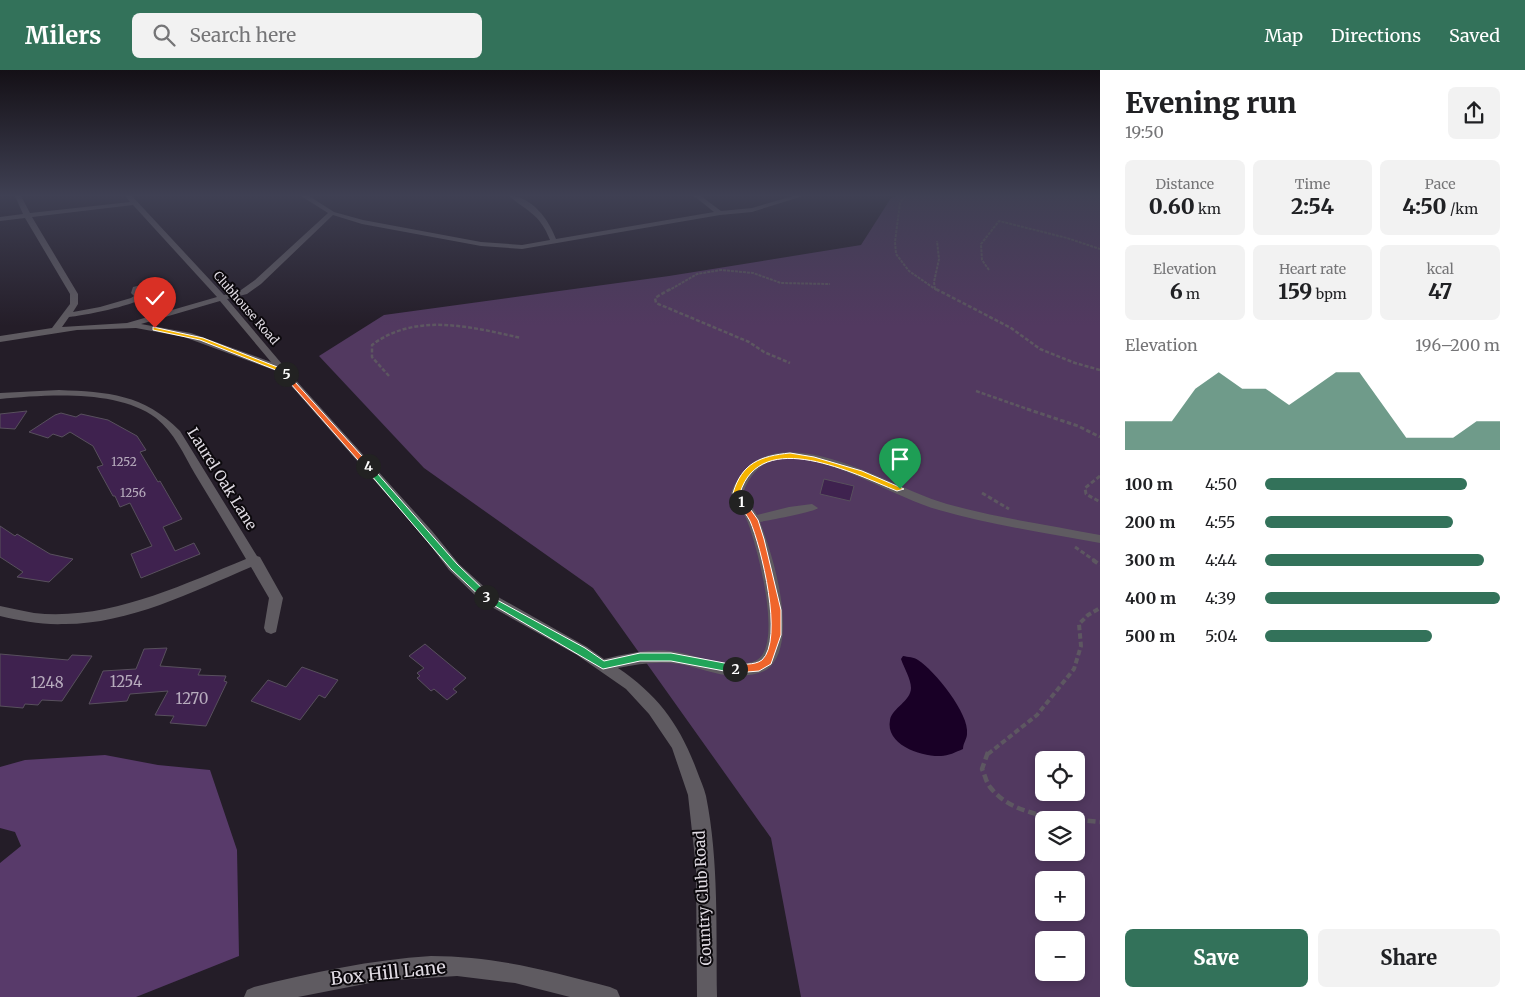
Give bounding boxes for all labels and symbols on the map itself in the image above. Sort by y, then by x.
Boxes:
street label: Clubhouse Road [210,268,282,347]
pin [134,277,176,328]
pin: 5 [274,362,298,386]
street label: Laurel Oak Lane [183,424,262,533]
pin [879,438,921,489]
house number: 1252 [111,454,137,469]
pin: 4 [356,454,380,478]
house number: 1256 [120,485,146,500]
pin: 1 [728,490,754,514]
pin: 3 [474,584,498,610]
pin: 2 [722,656,748,682]
house number: 1254 [110,672,142,691]
house number: 1248 [30,673,64,692]
house number: 1270 [176,689,208,708]
street label: Country Club Road [689,830,716,966]
street label: Box Hill Lane [329,955,447,990]

